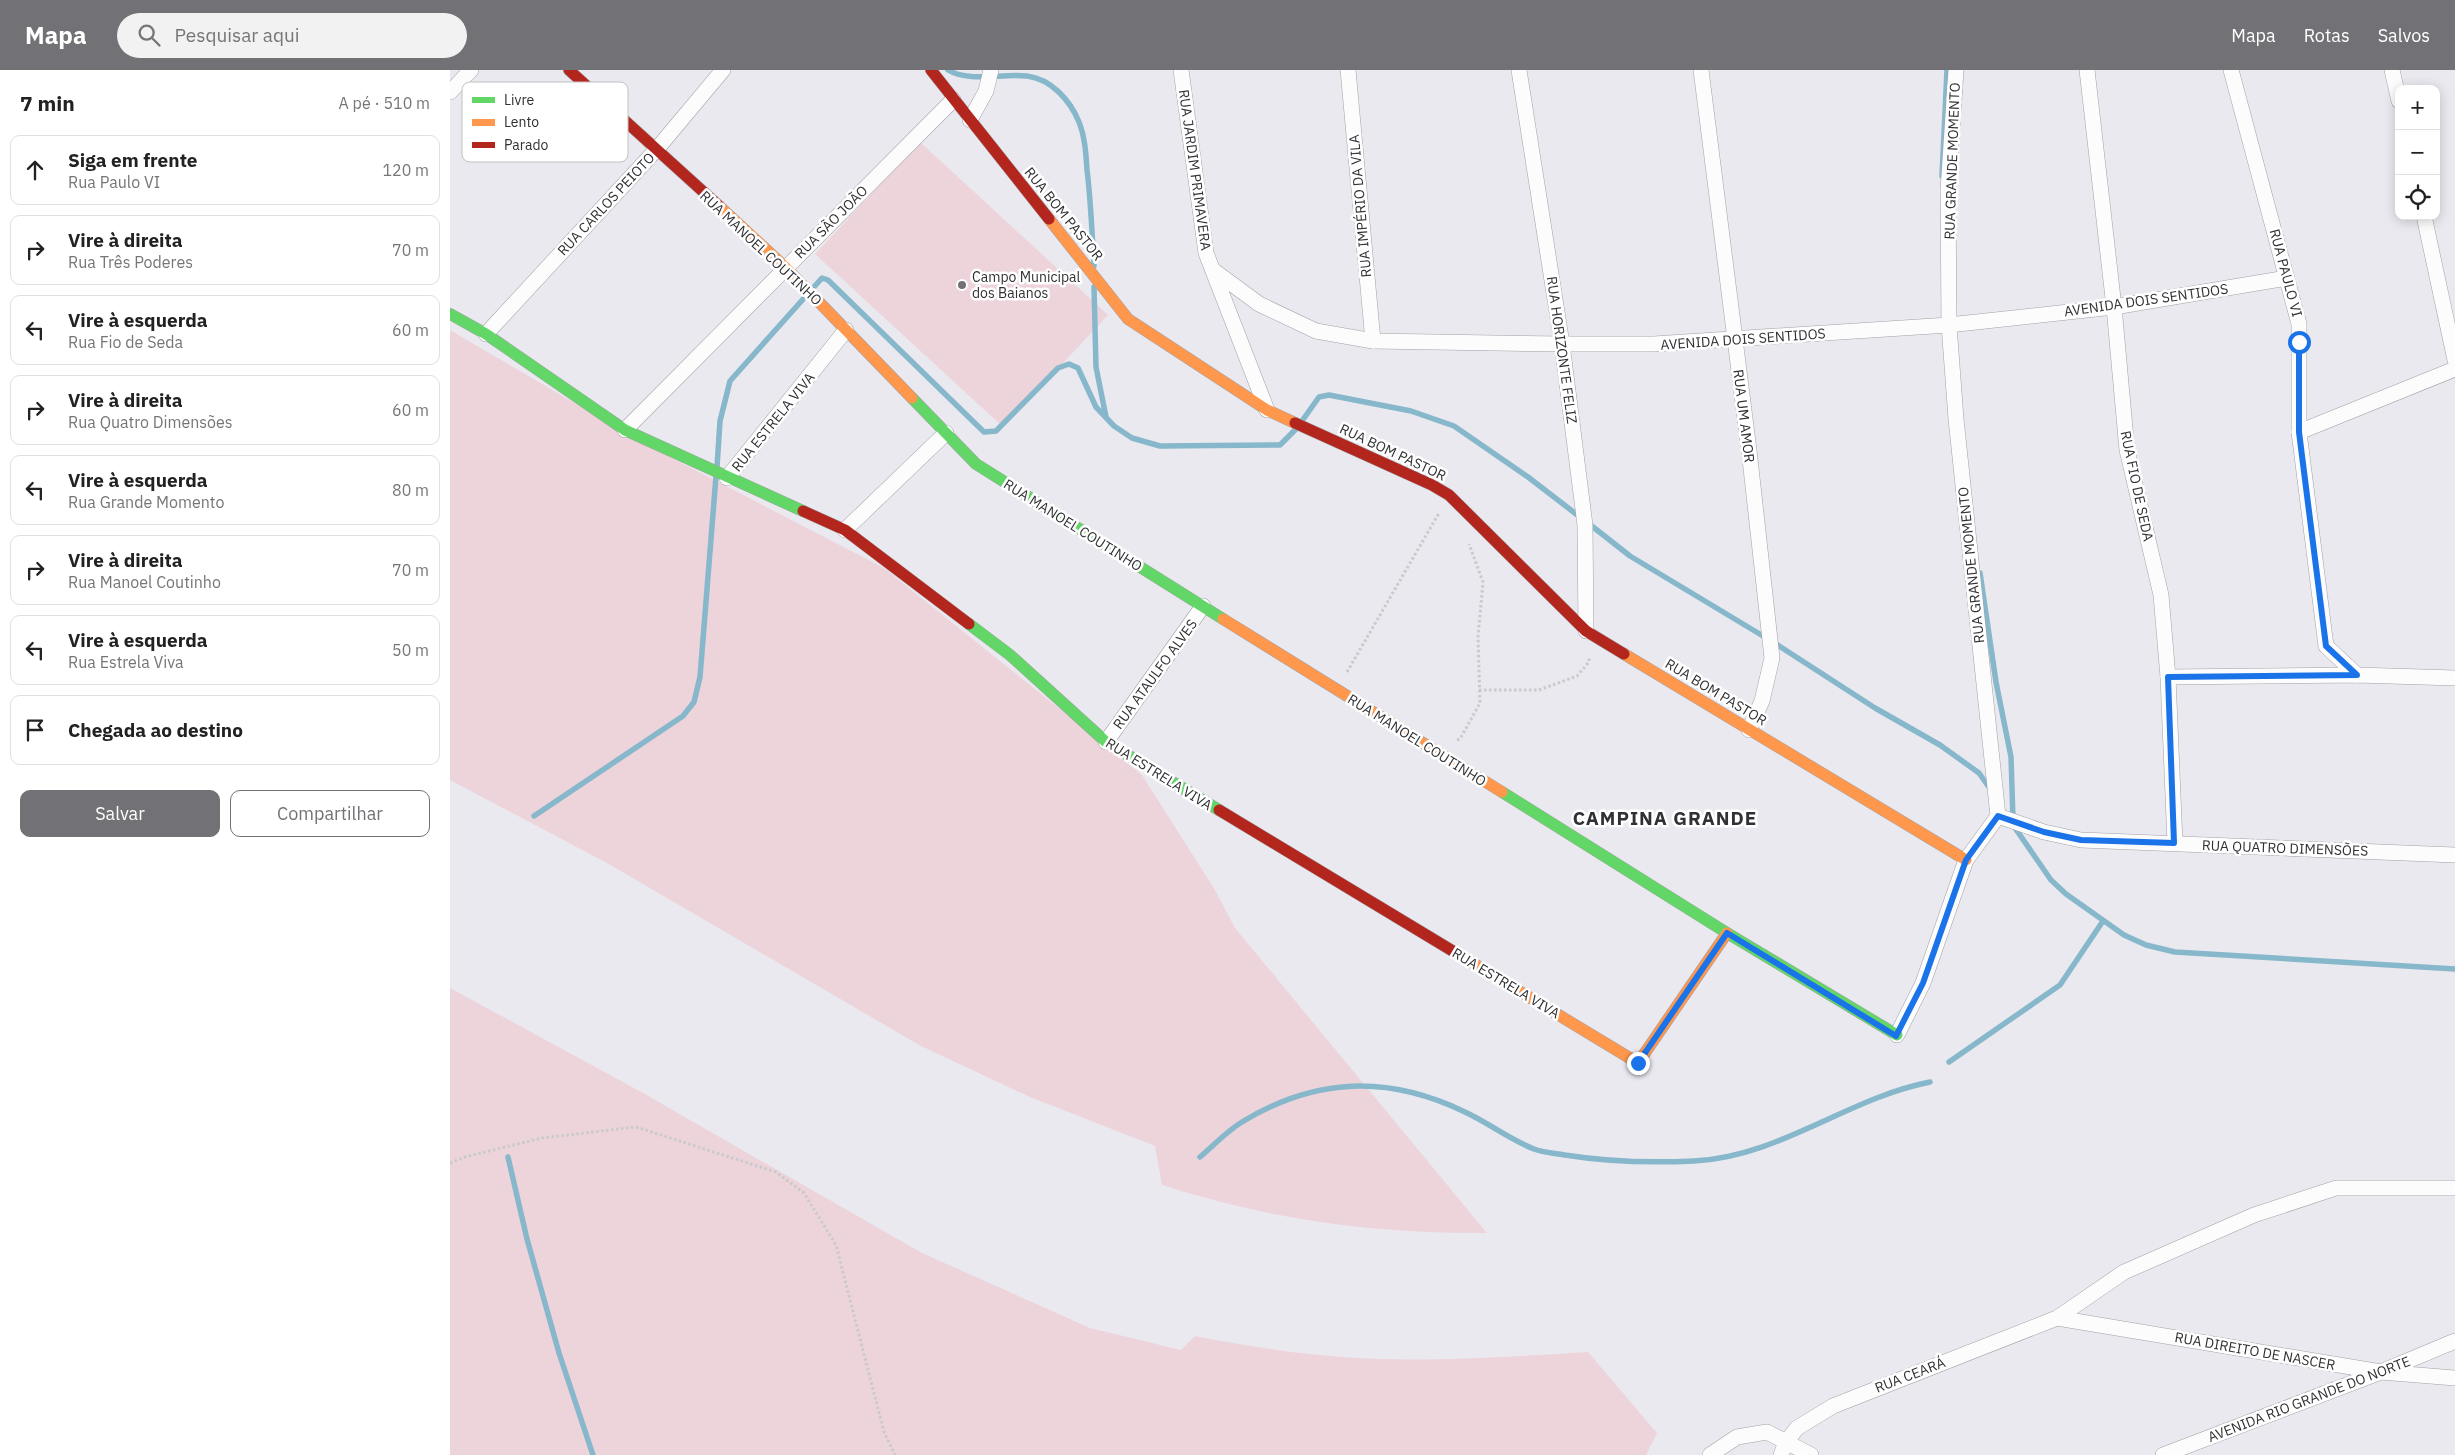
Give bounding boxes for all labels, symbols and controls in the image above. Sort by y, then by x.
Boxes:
search box [117,13,467,58]
text: Mapa [25,19,87,51]
icon: search [135,21,163,49]
text: Pesquisar aqui [175,23,300,47]
text: Mapa [2231,24,2276,47]
text: Rotas [2304,24,2350,47]
text: Salvos [2378,24,2430,47]
legend [462,82,628,162]
street label: RUA GRANDE MOMENTO [1940,82,1964,240]
map controls [2395,85,2440,220]
button: + [2395,85,2440,130]
street label: RUA JARDIM PRIMAVERA [1175,88,1215,252]
text: 7 min [20,89,75,117]
text: Livre [504,91,534,109]
text: A pé · 510 m [339,93,430,113]
text: Lento [504,113,539,131]
button: − [2395,130,2440,175]
street label: RUA IMPÉRIO DA VILA [1344,134,1375,278]
text: Parado [504,136,548,154]
text: Siga em frente [68,148,198,172]
street label: RUA CARLOS PEIOTO [554,149,658,259]
icon: ahead [21,156,49,184]
text: 120 m [382,160,429,180]
street label: RUA BOM PASTOR [1021,163,1107,265]
text: Rua Paulo VI [68,172,160,192]
button: locate [2395,175,2440,220]
street label: RUA SÃO JOÃO [791,182,871,262]
street label: RUA MANOEL COUTINHO [696,187,826,309]
street label: RUA PAULO VI [2266,227,2306,319]
text: Vire à direita [68,228,183,252]
icon: right [21,236,49,264]
text: 70 m [392,240,429,260]
text: Rua Três Poderes [68,252,193,272]
place label: Campo Municipal dos Baianos [972,268,1081,302]
street label: RUA HORIZONTE FELIZ [1543,275,1581,425]
marker: Campo Municipal dos Baianos [956,279,968,291]
street label: AVENIDA DOIS SENTIDOS [2063,280,2229,320]
text: Vire à esquerda [68,308,208,332]
icon: left [21,316,49,344]
text: 60 m [392,320,429,340]
street label: AVENIDA DOIS SENTIDOS [1660,324,1826,354]
route start [2288,331,2311,354]
text: Rua Fio de Seda [68,332,183,352]
street label: RUA UM AMOR [1729,368,1759,464]
street label: RUA ESTRELA VIVA [728,369,818,475]
text: Vire à direita [68,388,183,412]
icon: right [21,396,49,424]
text: 60 m [392,400,429,420]
text: Rua Quatro Dimensões [68,412,233,432]
street label: RUA BOM PASTOR [1337,419,1449,485]
street label: RUA FIO DE SEDA [2117,429,2157,543]
text: Vire à esquerda [68,468,208,492]
street label: RUA MANOEL COUTINHO [1000,475,1146,575]
icon: left [21,476,49,504]
text: 80 m [392,480,429,500]
street label: RUA GRANDE MOMENTO [1954,486,1988,644]
text: Rua Grande Momento [68,492,224,512]
text: Vire à direita [68,548,183,572]
icon: right [21,556,49,584]
text: 70 m [392,560,429,580]
text: Rua Manoel Coutinho [68,572,221,592]
street label: RUA ATAULFO ALVES [1109,615,1201,733]
text: Vire à esquerda [68,628,208,652]
icon: left [21,636,49,664]
text: 50 m [392,640,429,660]
text: Rua Estrela Viva [68,652,184,672]
street label: RUA BOM PASTOR [1662,655,1770,729]
street label: RUA MANOEL COUTINHO [1344,690,1490,790]
icon: arrive [21,716,49,744]
text: Chegada ao destino [68,718,243,742]
street label: RUA ESTRELA VIVA [1102,734,1216,814]
button: Salvar [20,790,220,837]
button: Compartilhar [230,790,430,837]
district label: CAMPINA GRANDE [1573,806,1757,830]
street label: RUA QUATRO DIMENSÕES [2201,836,2369,860]
street label: RUA ESTRELA VIVA [1449,944,1563,1022]
route end [1627,1052,1650,1075]
street label: RUA DIREITO DE NASCER [2173,1328,2337,1374]
street label: RUA CEARÁ [1872,1352,1948,1397]
street label: AVENIDA RIO GRANDE DO NORTE [2205,1352,2413,1446]

